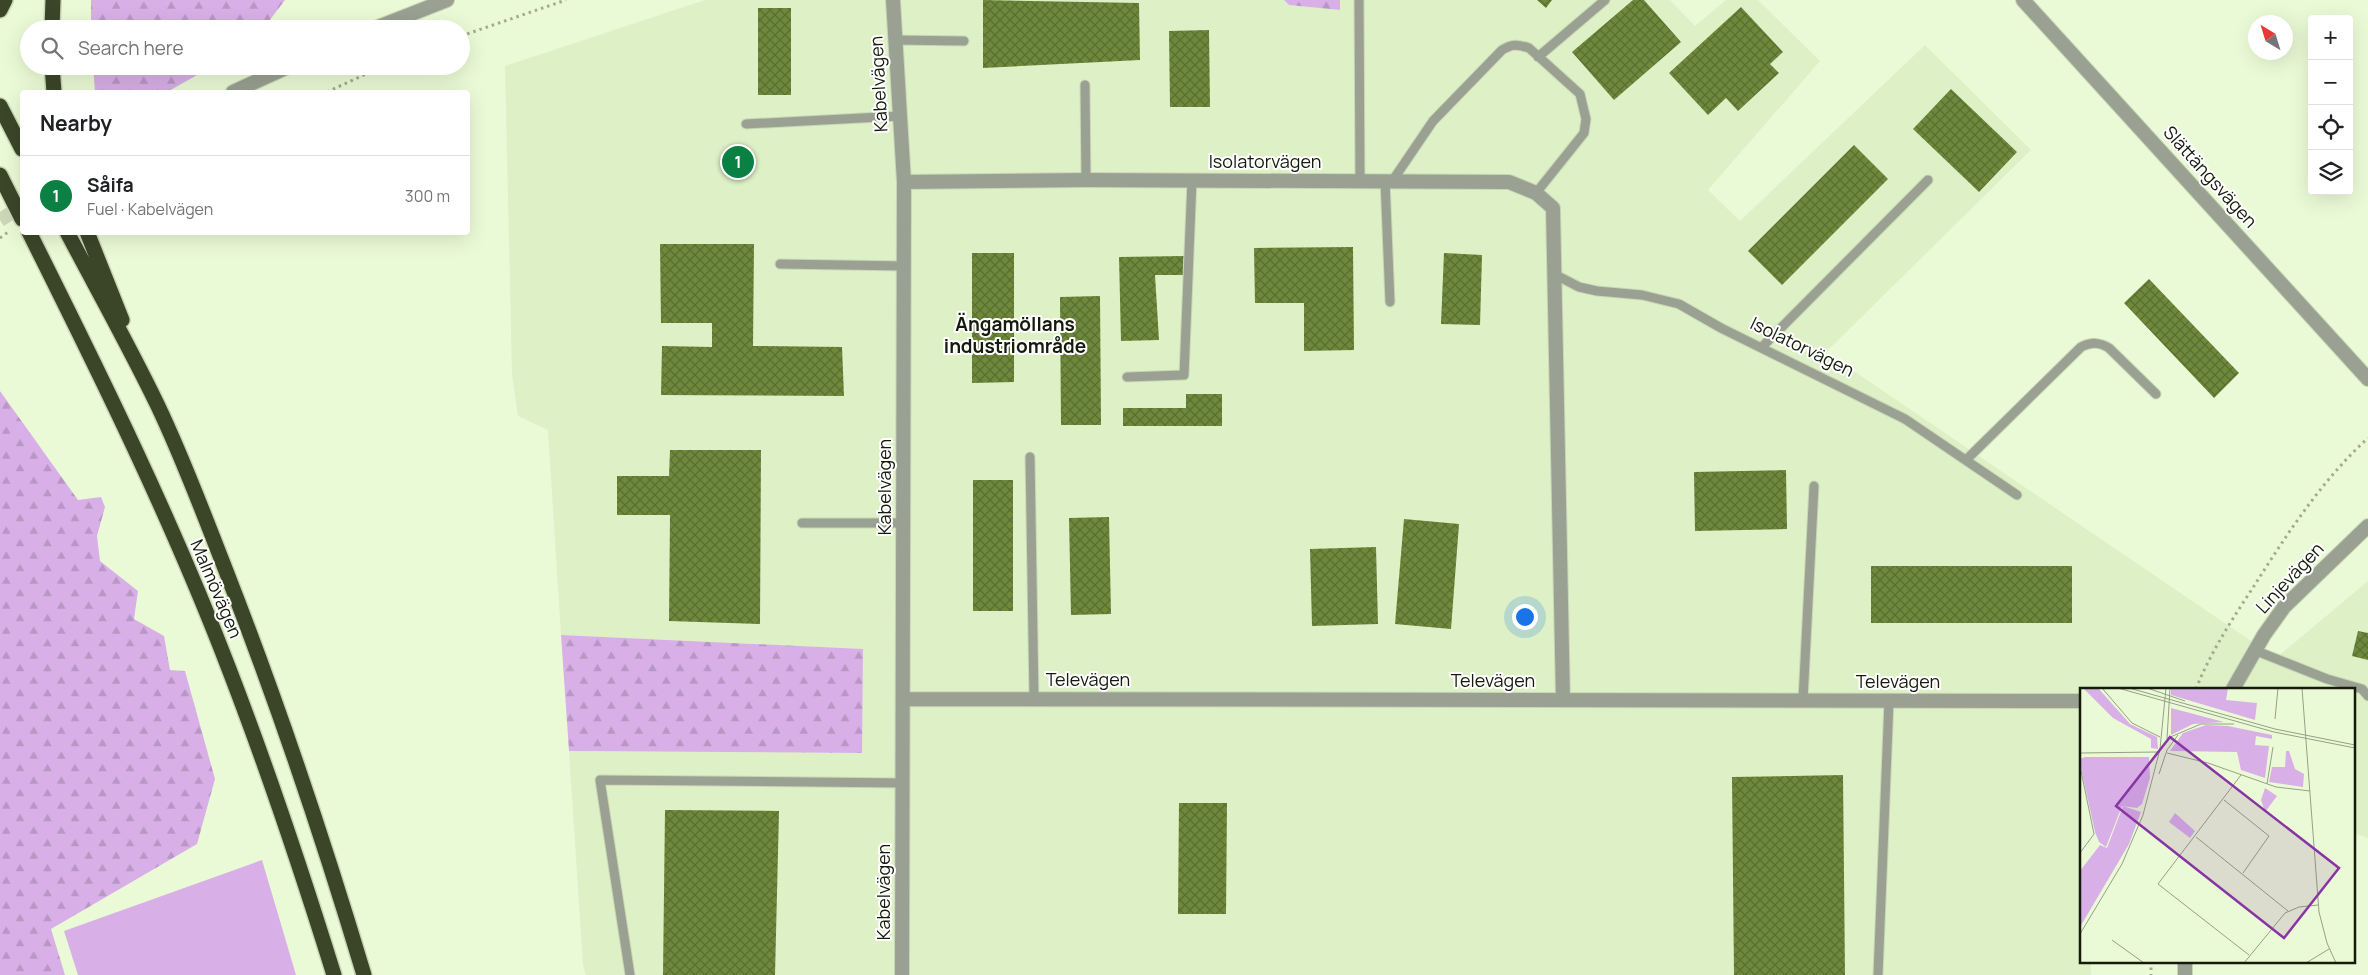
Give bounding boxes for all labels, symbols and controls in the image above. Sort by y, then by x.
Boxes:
north arrow [2248,15,2293,60]
map controls [2308,15,2353,195]
button: + [2308,15,2353,60]
search box [20,20,470,75]
icon: search [38,34,66,62]
text: Search here [78,35,184,61]
street label: Kabelvägen [863,35,893,133]
button: − [2308,60,2353,105]
button: locate [2308,105,2353,150]
text: Nearby [40,109,112,137]
street label: Slättängsvägen [2159,120,2263,232]
pin: 1 [722,143,754,181]
street label: Isolatorvägen [1209,149,1321,173]
button: layers [2308,150,2353,195]
text: Såifa [87,172,134,198]
text: 1 [52,185,60,207]
text: 300 m [405,185,450,207]
text: Fuel · Kabelvägen [87,198,213,220]
district label: Ängamöllans industriområde [944,311,1086,359]
street label: Isolatorvägen [1747,311,1858,382]
street label: Kabelvägen [872,439,896,535]
street label: Malmövägen [185,536,248,642]
street label: Linjevägen [2250,537,2328,618]
your location [1512,604,1538,630]
street label: Televägen [1046,667,1130,691]
street label: Televägen [1451,668,1535,692]
street label: Televägen [1856,669,1940,693]
inset map [2080,688,2356,962]
street label: Kabelvägen [871,844,895,940]

